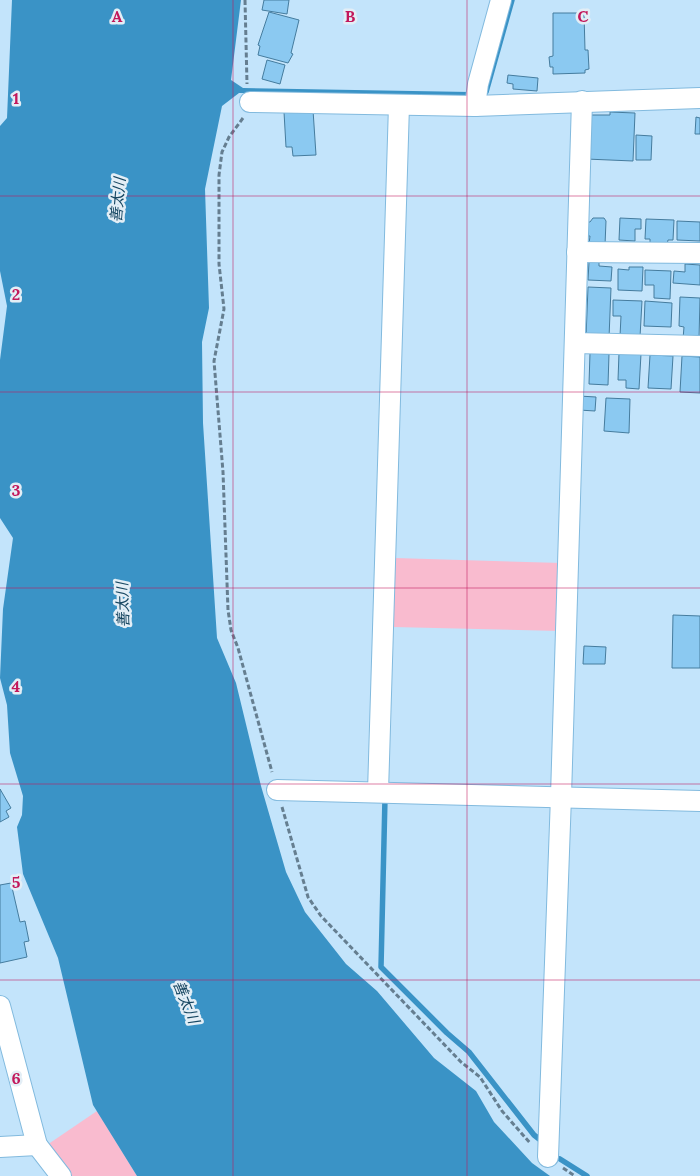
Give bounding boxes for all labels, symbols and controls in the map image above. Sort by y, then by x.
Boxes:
text: A [112,6,123,26]
text: B [345,6,356,26]
text: C [577,6,589,26]
text: 1 [13,88,19,108]
water label: 善太川 [106,175,129,223]
text: 2 [12,284,20,304]
text: 3 [12,480,21,500]
water label: 善太川 [112,580,133,628]
text: 4 [12,676,21,696]
text: 5 [12,872,21,892]
water label: 善太川 [169,977,204,1028]
text: 6 [11,1068,21,1088]

